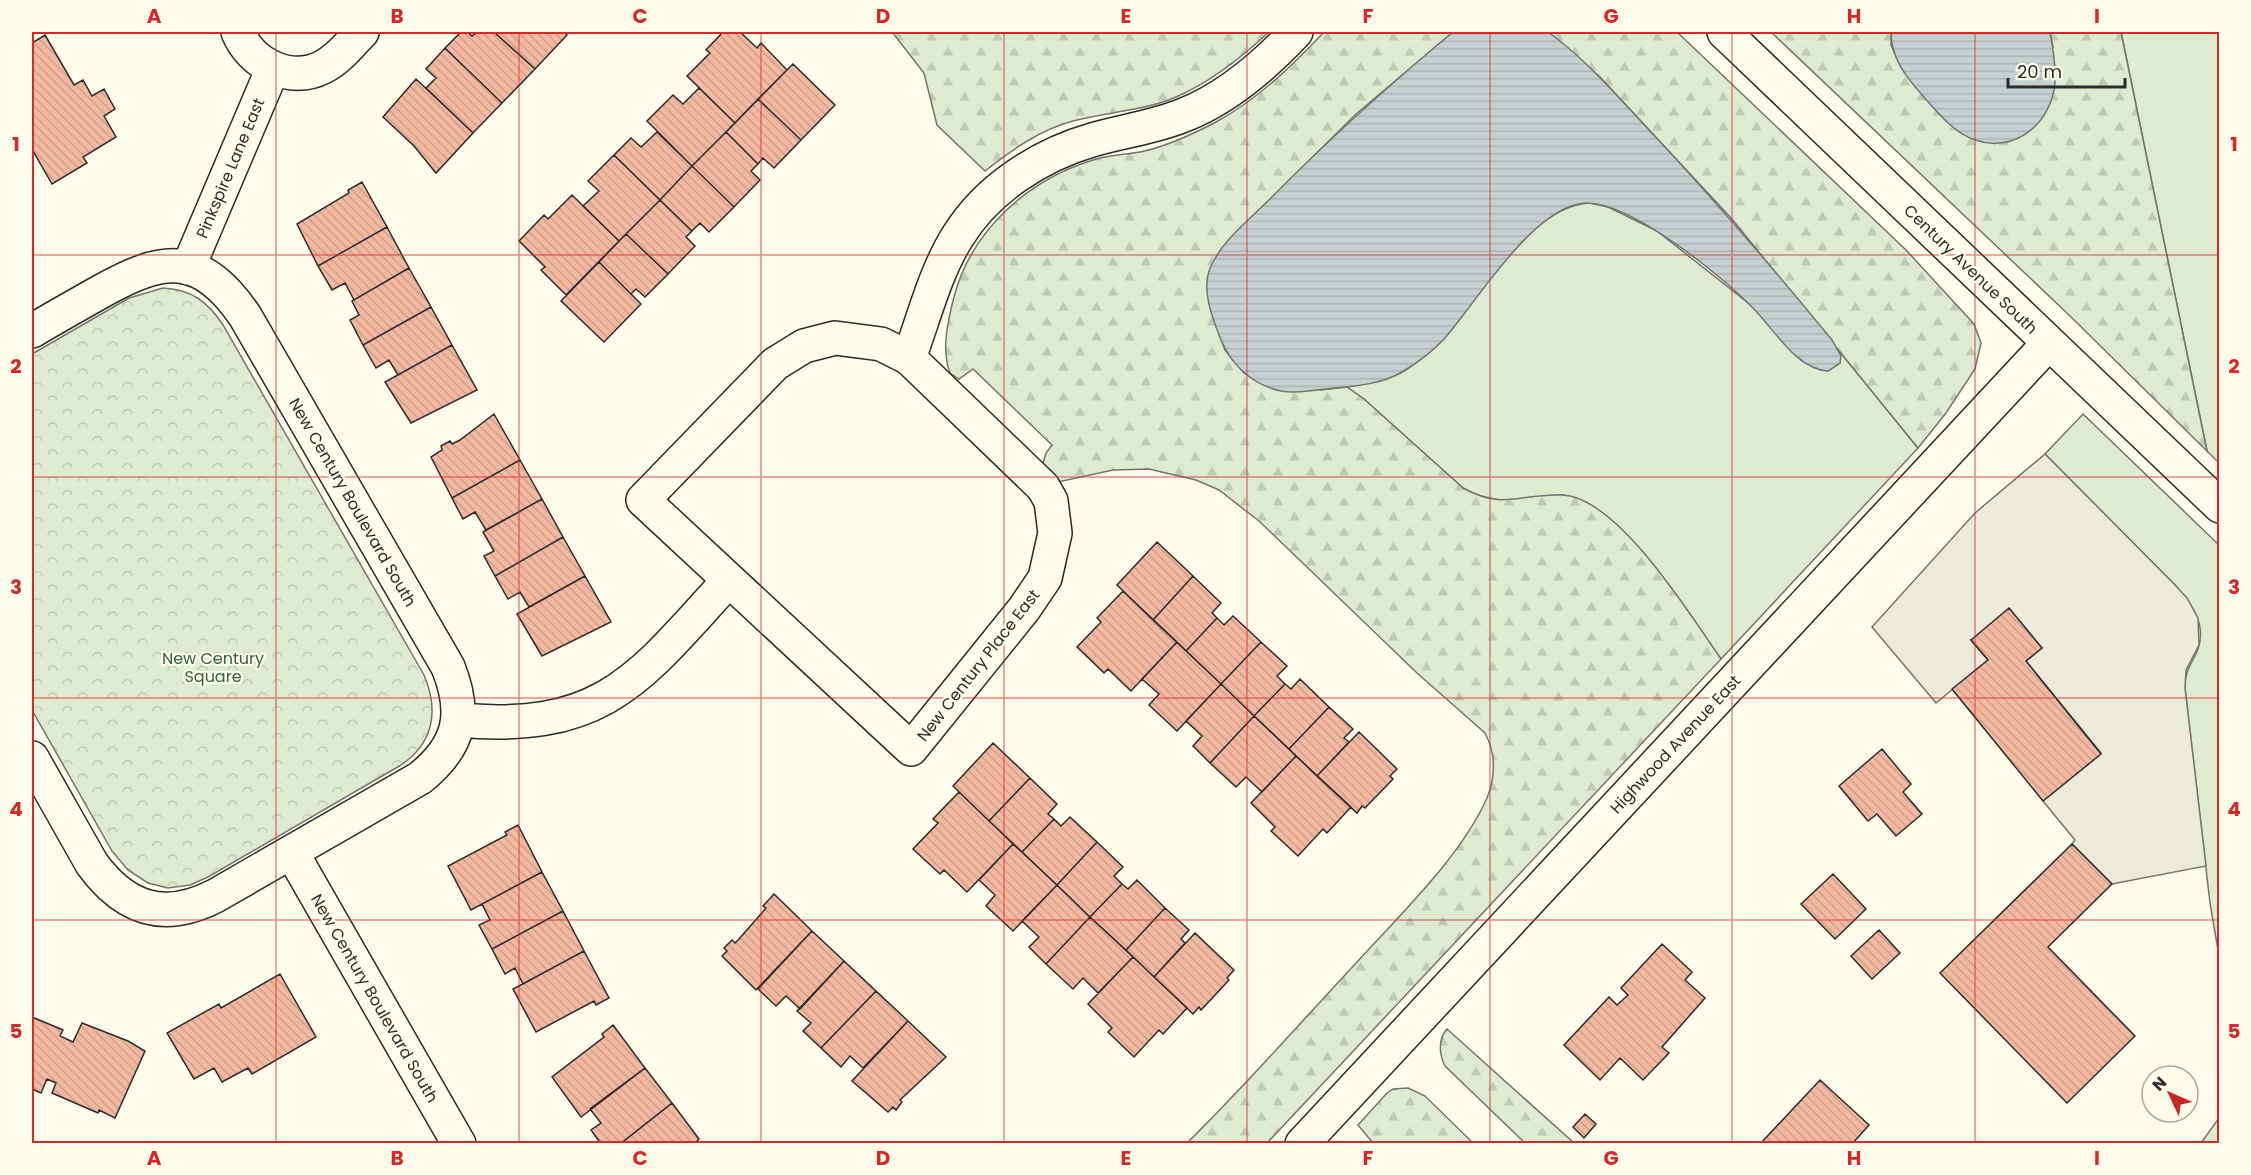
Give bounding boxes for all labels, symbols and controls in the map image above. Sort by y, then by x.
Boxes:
text: A [147,2,162,30]
text: B [390,2,404,30]
text: C [632,2,648,30]
text: D [876,2,890,30]
text: E [1121,2,1131,30]
text: F [1363,2,1374,30]
text: G [1603,2,1619,30]
text: H [1847,2,1861,30]
text: I [2094,2,2100,30]
scale bar [2008,51,2125,89]
text: 20 m [2017,59,2062,84]
street label: Pinkspire Lane East [191,94,270,242]
text: 1 [12,130,20,158]
text: 1 [2230,130,2238,158]
street label: Century Avenue South [1899,199,2043,340]
text: 2 [10,352,22,380]
text: 2 [2228,352,2240,380]
street label: New Century Boulevard South [283,394,422,611]
text: 3 [10,573,22,601]
text: 3 [2228,573,2240,601]
street label: New Century Place East [912,584,1045,746]
park label: New Century Square [162,647,264,688]
street label: Highwood Avenue East [1605,670,1746,819]
text: 4 [9,795,23,823]
text: 4 [2227,795,2241,823]
street label: New Century Boulevard South [305,890,444,1107]
text: 5 [10,1017,23,1045]
text: 5 [2228,1017,2241,1045]
north arrow [2140,1064,2200,1124]
text: N [2147,1072,2172,1096]
text: A [147,1144,162,1172]
text: B [390,1144,404,1172]
text: C [632,1144,648,1172]
text: D [876,1144,890,1172]
text: E [1121,1144,1131,1172]
text: F [1363,1144,1374,1172]
text: G [1603,1144,1619,1172]
text: H [1847,1144,1861,1172]
text: I [2094,1144,2100,1172]

